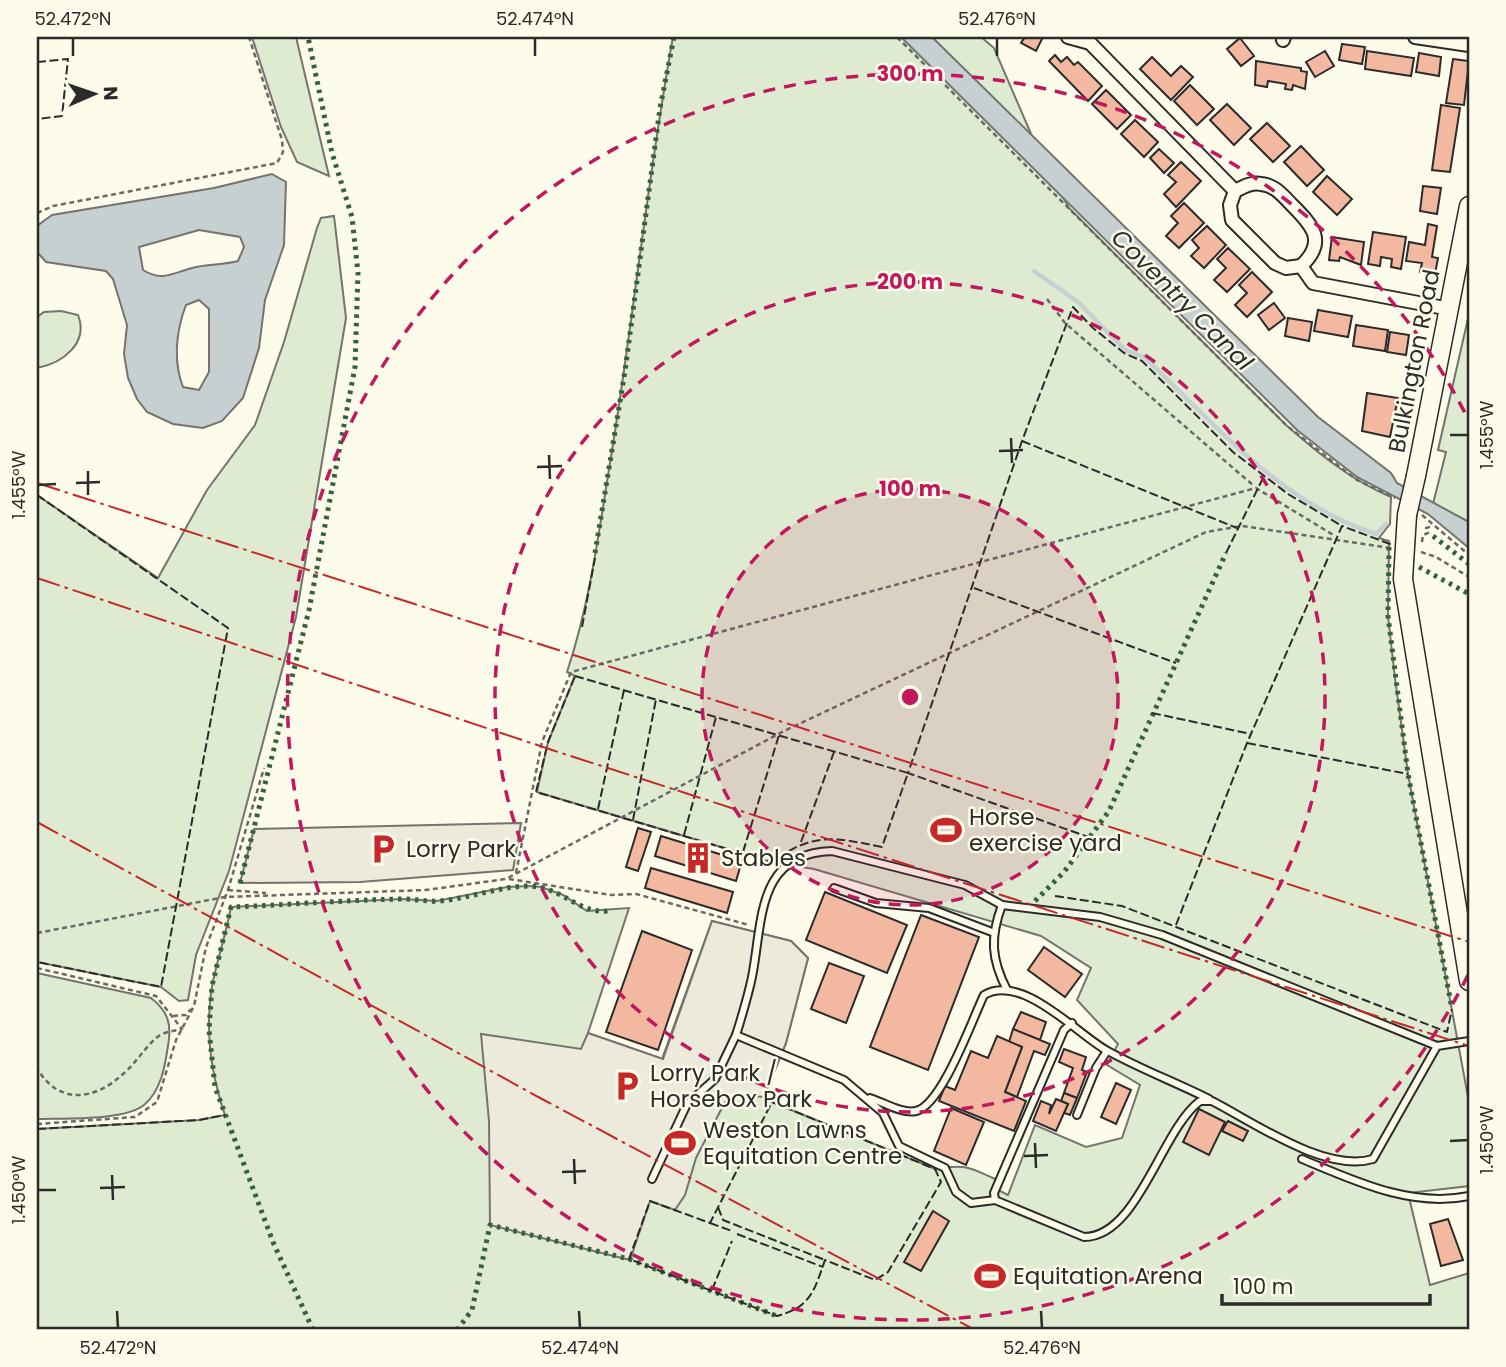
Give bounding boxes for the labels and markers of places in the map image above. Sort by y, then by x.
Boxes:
centre of rings [898,685,922,709]
place label: Horse exercise yard [969,801,1122,859]
sports icon: Horse exercise yard [929,813,963,847]
parking icon: Lorry Park [366,832,400,866]
place label: Lorry Park [406,833,516,865]
building icon: Stables [681,841,715,875]
place label: Stables [721,842,806,874]
place label: Lorry Park / Horsebox Park [650,1057,812,1115]
parking icon: Lorry Park / Horsebox Park [610,1069,644,1103]
place label: Weston Lawns Equitation Centre [703,1114,902,1172]
sports icon: Weston Lawns Equitation Centre [663,1126,697,1160]
sports icon: Equitation Arena [973,1259,1007,1293]
place label: Equitation Arena [1013,1260,1203,1292]

